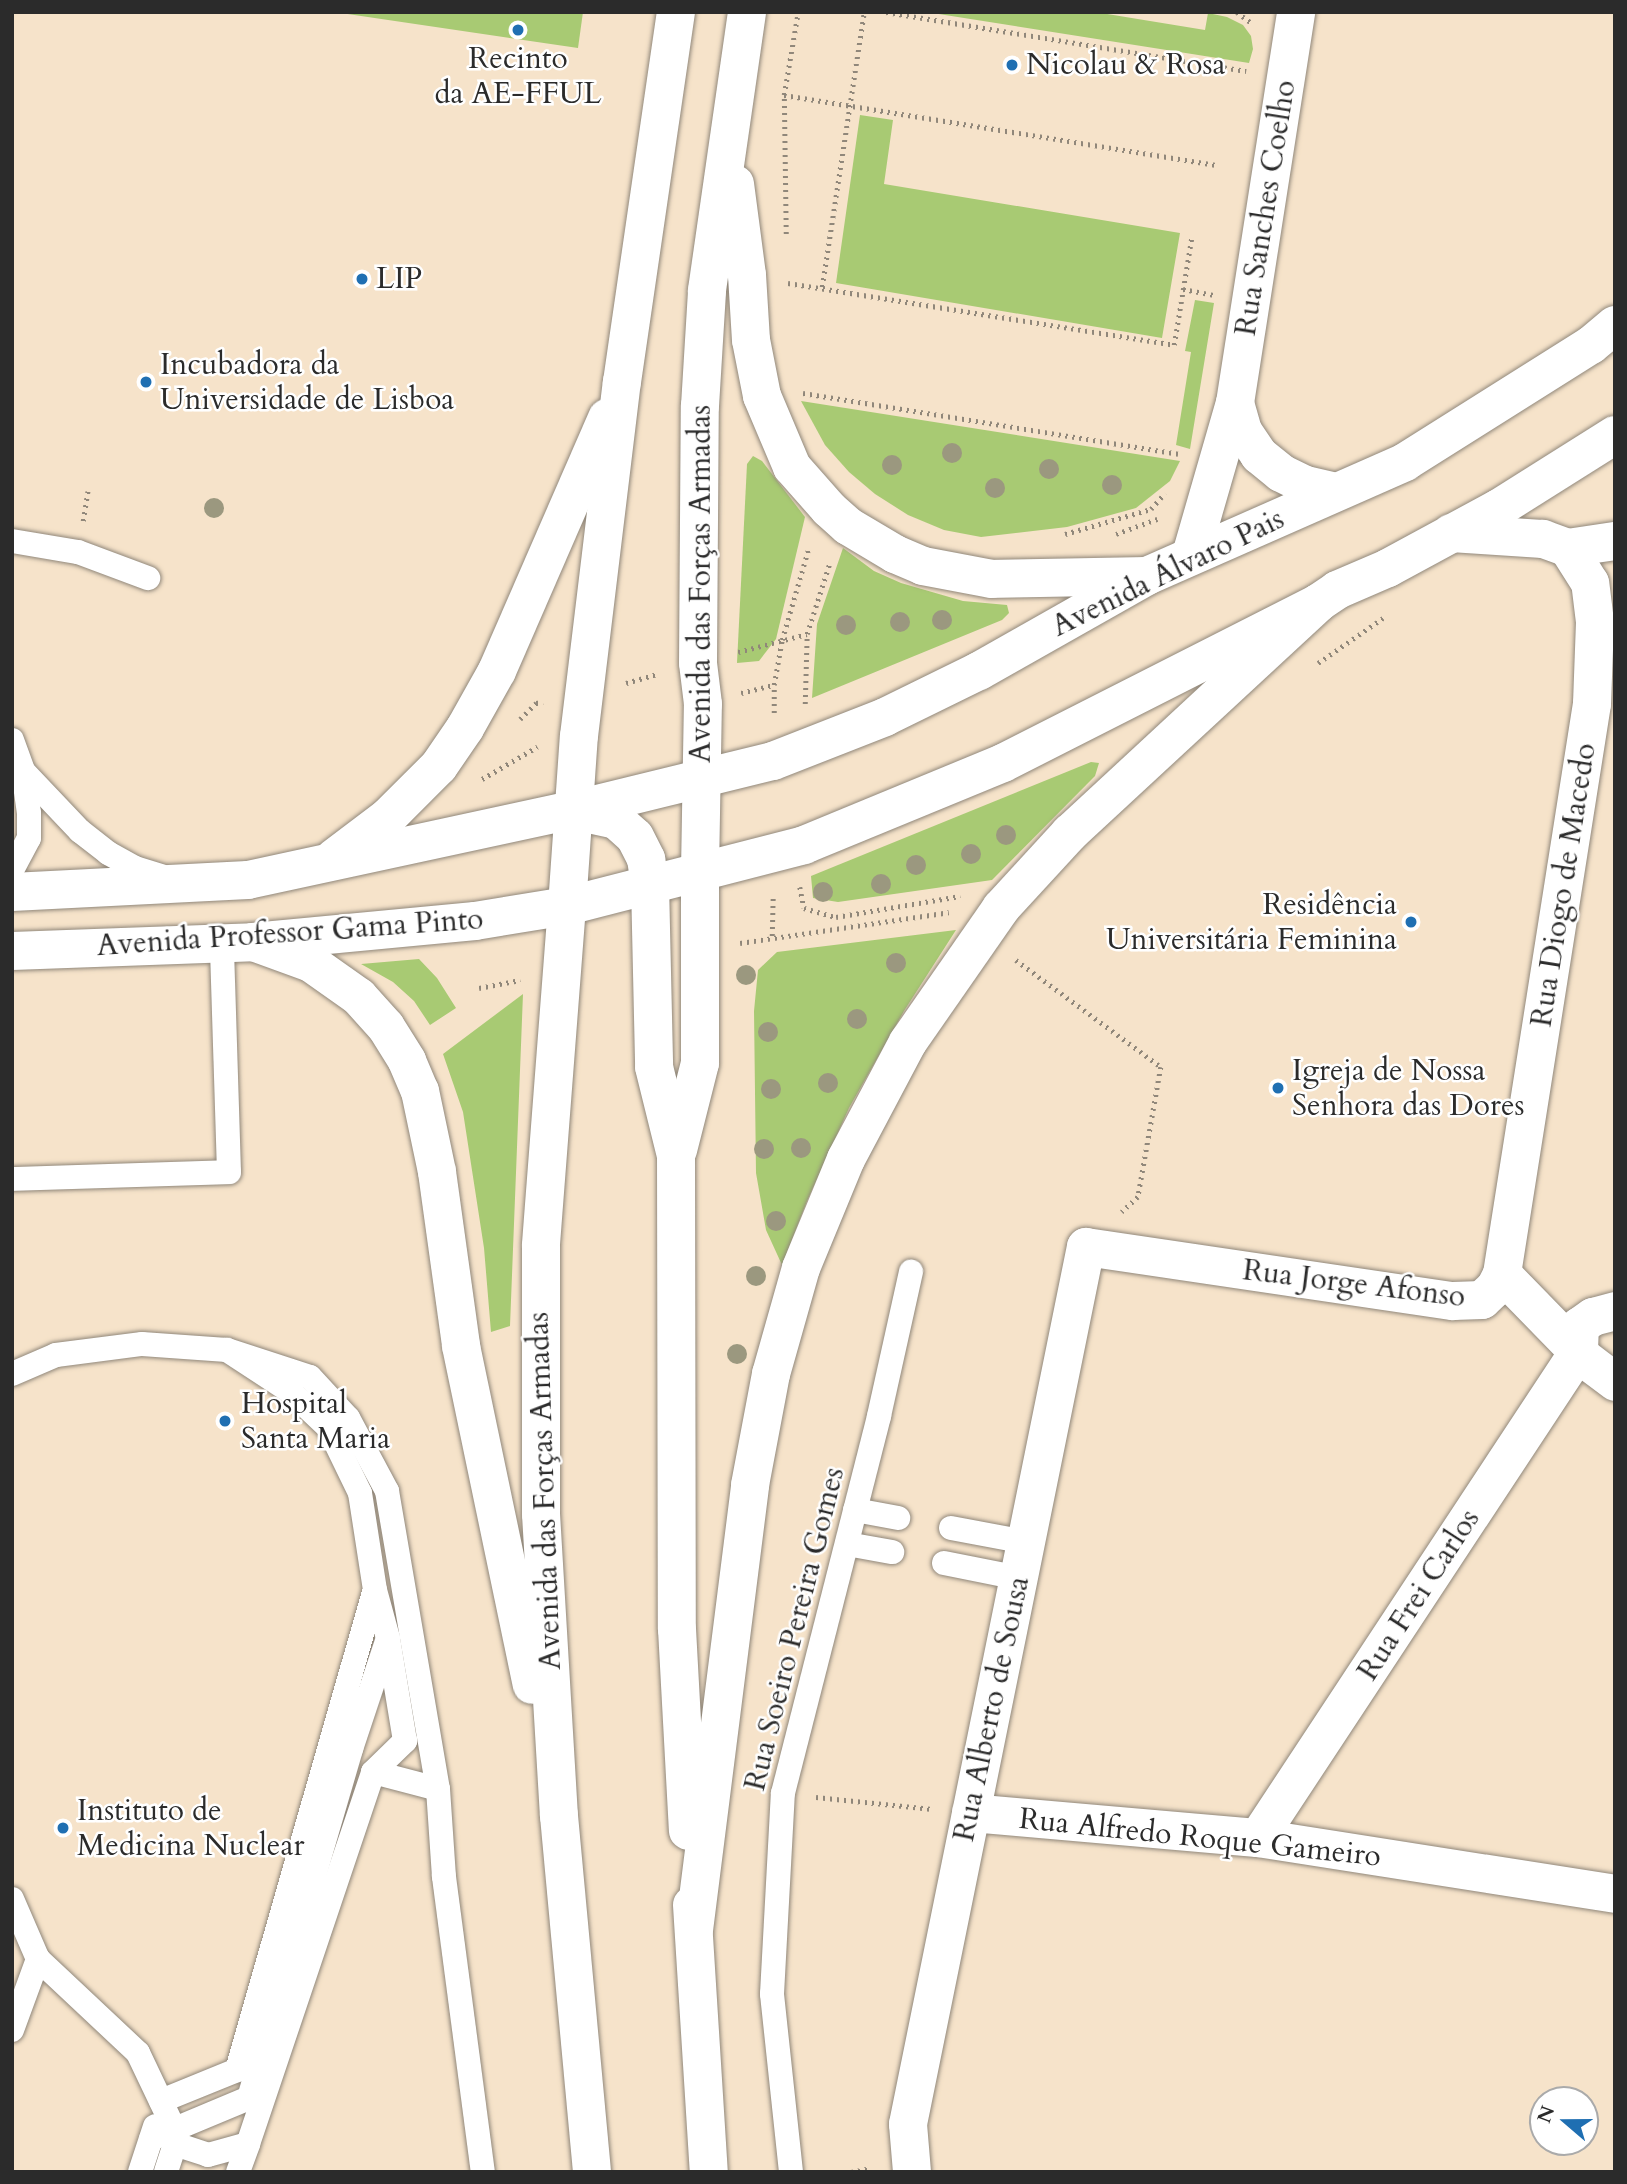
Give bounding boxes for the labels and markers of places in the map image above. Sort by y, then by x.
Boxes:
marker: Recinto da AE-FFUL [510,22,526,38]
place label: Recinto da AE-FFUL [434,41,602,111]
place label: Nicolau & Rosa [1026,47,1225,83]
marker: Nicolau & Rosa [1004,57,1020,73]
place label: LIP [376,261,422,297]
marker: LIP [354,271,370,287]
place label: Incubadora da Universidade de Lisboa [160,347,454,418]
marker: Incubadora da Universidade de Lisboa [138,374,154,390]
place label: Residência Universitária Feminina [1106,887,1397,958]
marker: Residência Universitária Feminina [1403,914,1419,930]
place label: Igreja de Nossa Senhora das Dores [1292,1053,1525,1124]
marker: Igreja de Nossa Senhora das Dores [1270,1080,1286,1096]
place label: Hospital Santa Maria [241,1386,390,1456]
marker: Hospital Santa Maria [215,1411,235,1431]
place label: Instituto de Medicina Nuclear [77,1793,304,1864]
marker: Instituto de Medicina Nuclear [55,1820,71,1836]

